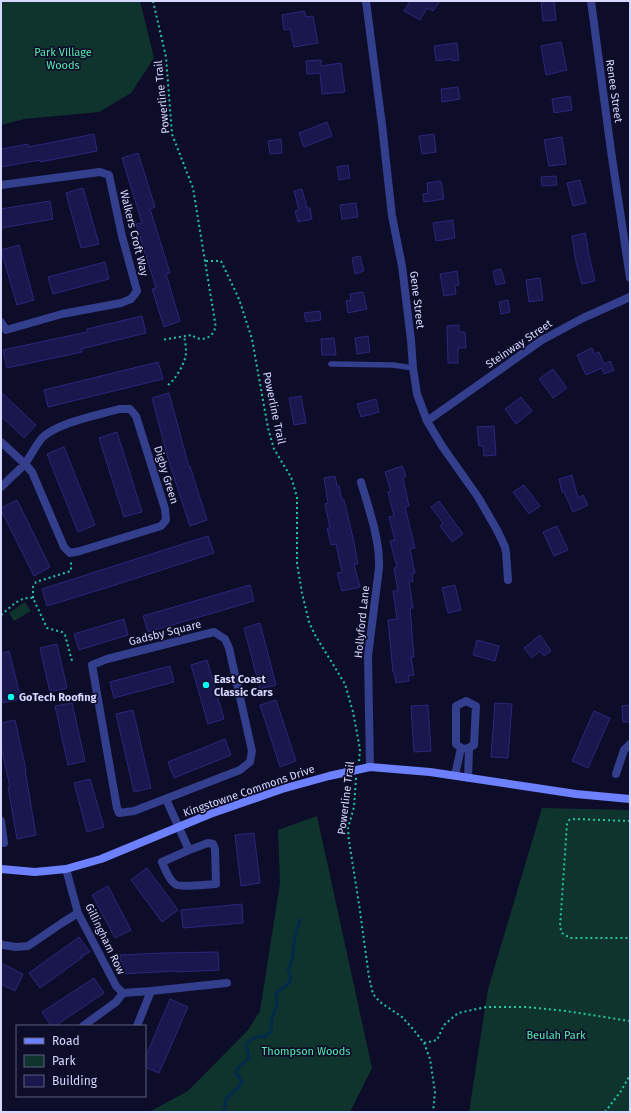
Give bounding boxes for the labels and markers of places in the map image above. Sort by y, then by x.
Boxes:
place label: East Coast Classic Cars [214,673,273,699]
marker: East Coast Classic Cars [201,680,211,690]
place label: GoTech Roofing [19,691,98,704]
marker: GoTech Roofing [6,692,16,702]

